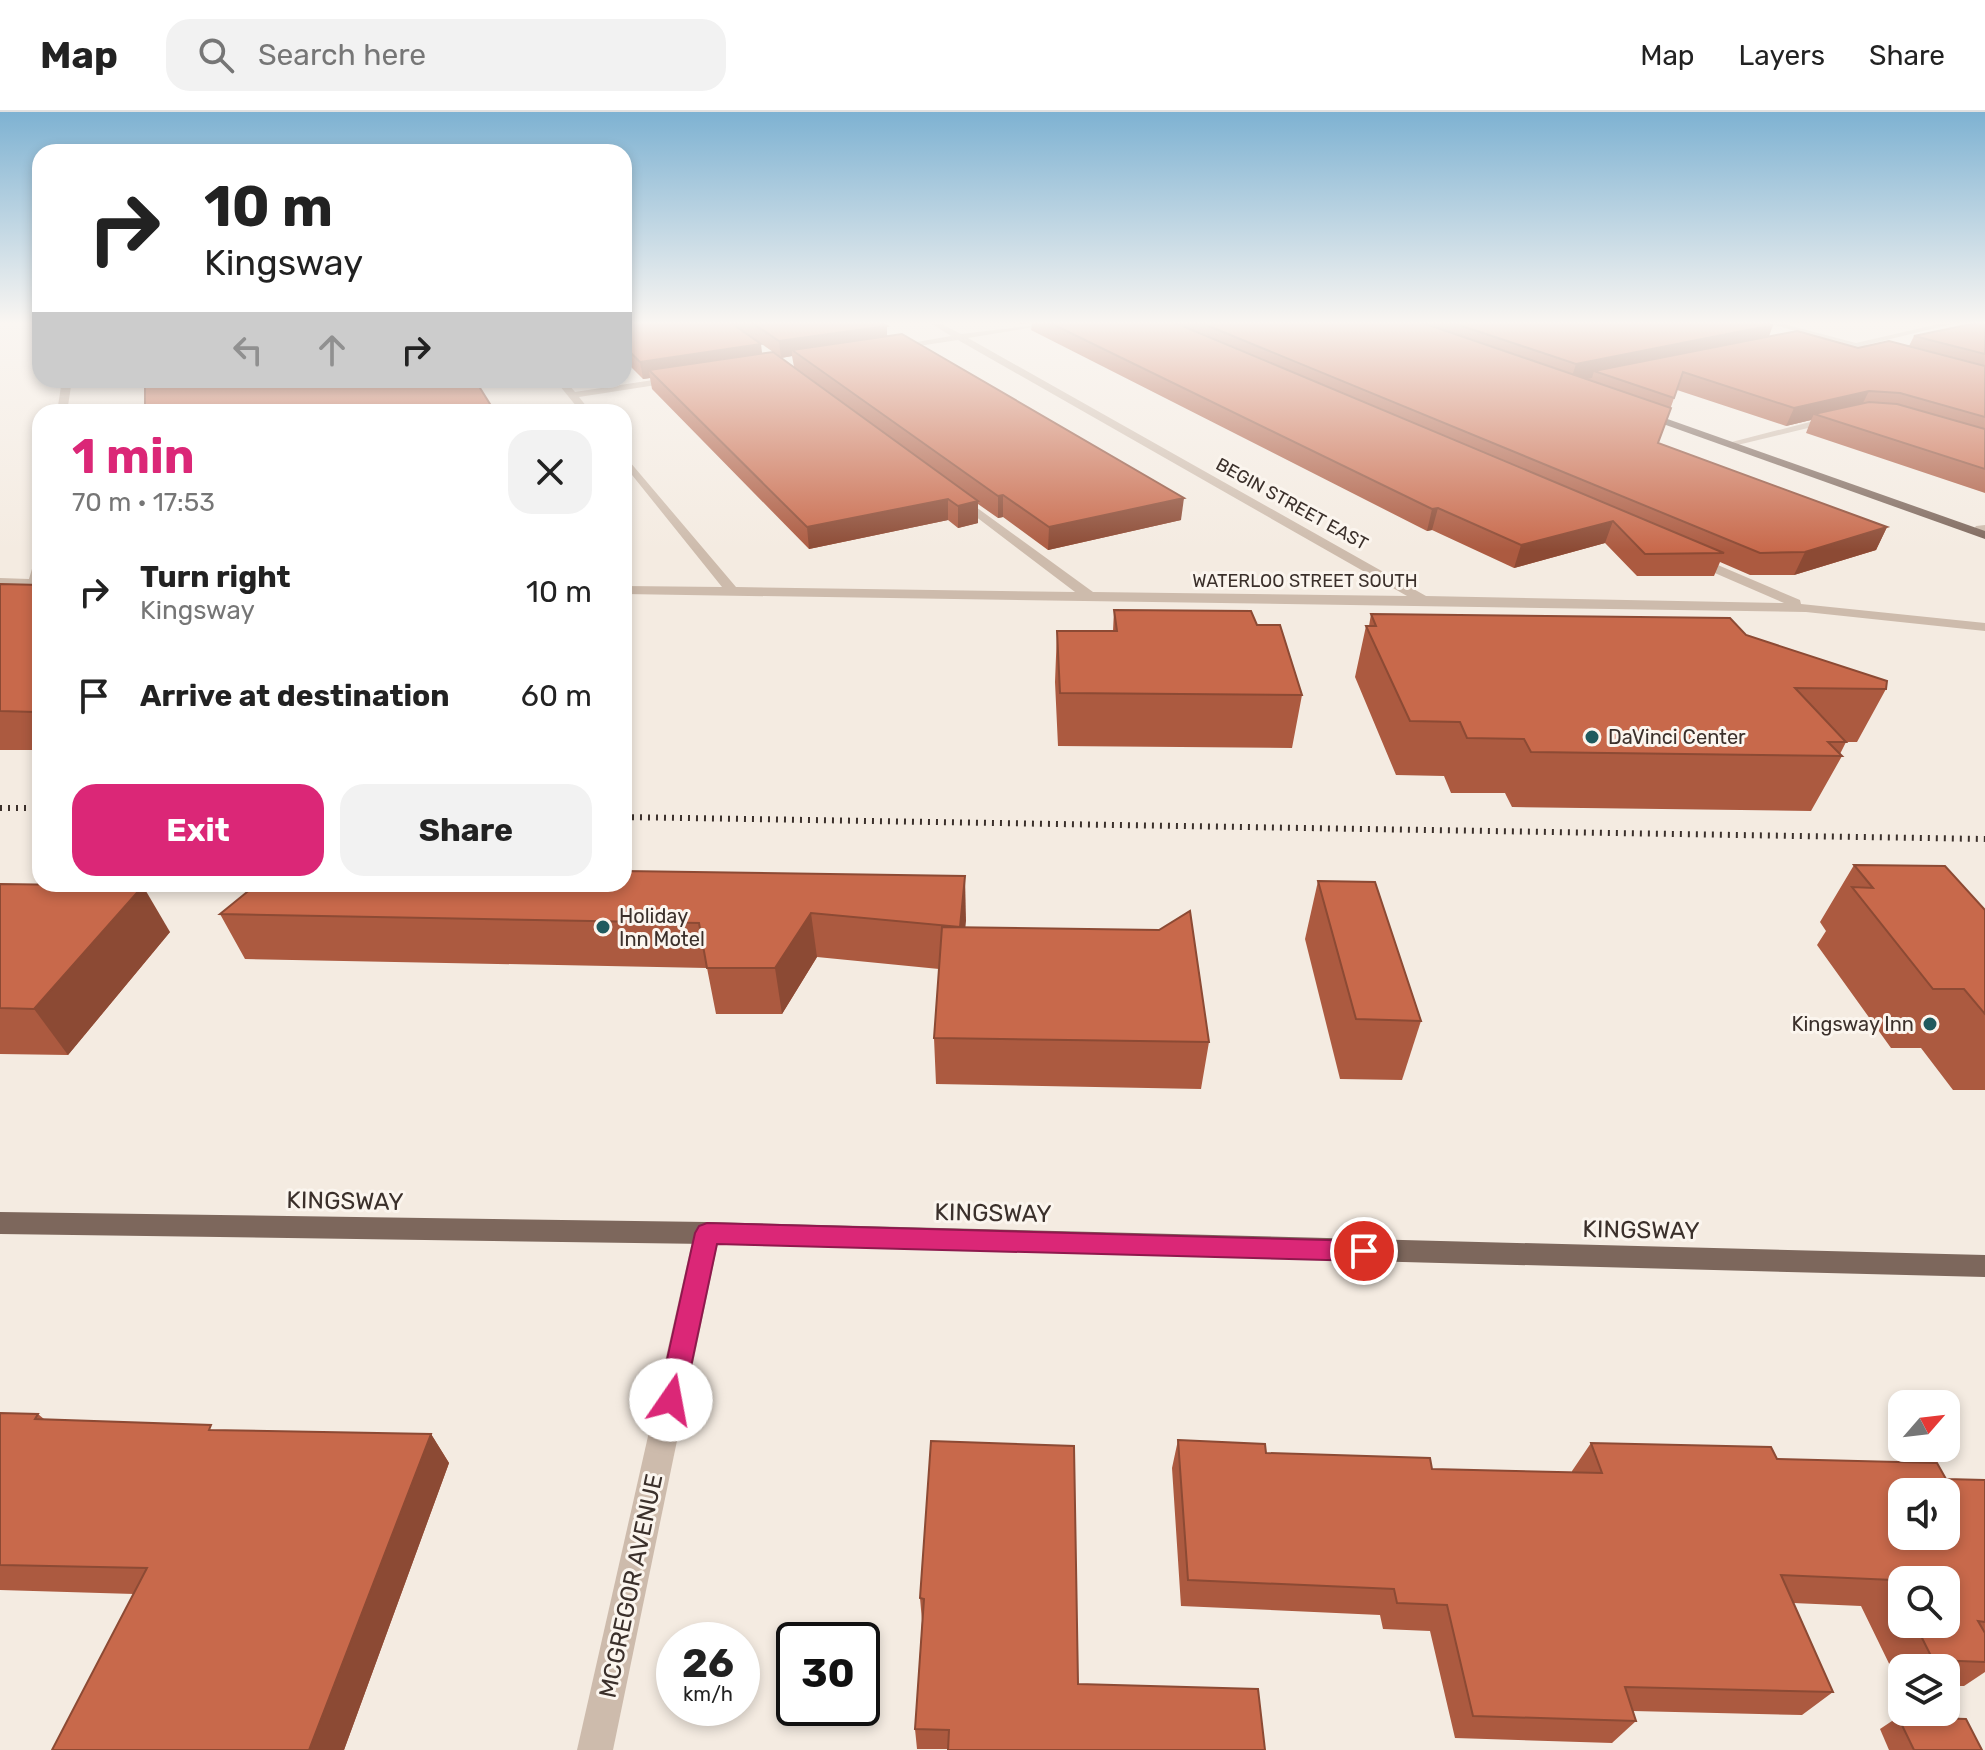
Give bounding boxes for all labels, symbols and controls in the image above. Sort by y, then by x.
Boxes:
search box [166,19,726,91]
text: Map [40,32,118,78]
icon: search [194,33,238,77]
text: Search here [258,37,426,73]
text: Map [1640,39,1695,72]
text: Layers [1739,39,1825,72]
text: Share [1869,39,1945,72]
text: 10 m [204,174,333,240]
icon: right [72,176,176,280]
text: Kingsway [204,241,363,284]
icon: left [226,328,270,372]
icon: ahead [310,328,354,372]
icon: right [394,328,438,372]
text: 1 min [72,428,195,485]
button: close [508,430,592,514]
street label: BEGIN STREET EAST [1212,453,1372,555]
text: 70 m · 17:53 [72,487,215,518]
text: Turn right [140,559,291,595]
icon: right [72,570,116,614]
street label: WATERLOO STREET SOUTH [1192,570,1418,592]
text: 10 m [526,574,592,610]
text: Kingsway [140,595,255,626]
icon: arrive [72,674,116,718]
text: Arrive at destination [140,678,450,714]
text: 60 m [521,678,592,714]
place label: DaVinci Center [1608,725,1746,749]
marker: DaVinci Center [1583,728,1601,746]
button: Exit [72,784,324,876]
button: Share [340,784,592,876]
place label: Holiday Inn Motel [619,904,705,951]
marker: Holiday Inn Motel [594,918,612,936]
place label: Kingsway Inn [1791,1012,1914,1036]
marker: Kingsway Inn [1921,1015,1939,1033]
street label: KINGSWAY [286,1186,404,1216]
street label: KINGSWAY [934,1198,1052,1228]
street label: KINGSWAY [1582,1215,1700,1245]
pin [1330,1217,1398,1285]
icon: arrive [1342,1229,1386,1273]
position arrow [629,1358,713,1442]
north arrow [1888,1390,1960,1462]
map controls [1888,1390,1960,1726]
street label: MCGREGOR AVENUE [594,1471,668,1701]
button: sound [1888,1478,1960,1550]
button: search [1888,1566,1960,1638]
speed limit sign: 30 [776,1622,880,1726]
text: 26 [682,1640,734,1687]
button: layers [1888,1654,1960,1726]
text: km/h [683,1682,733,1706]

